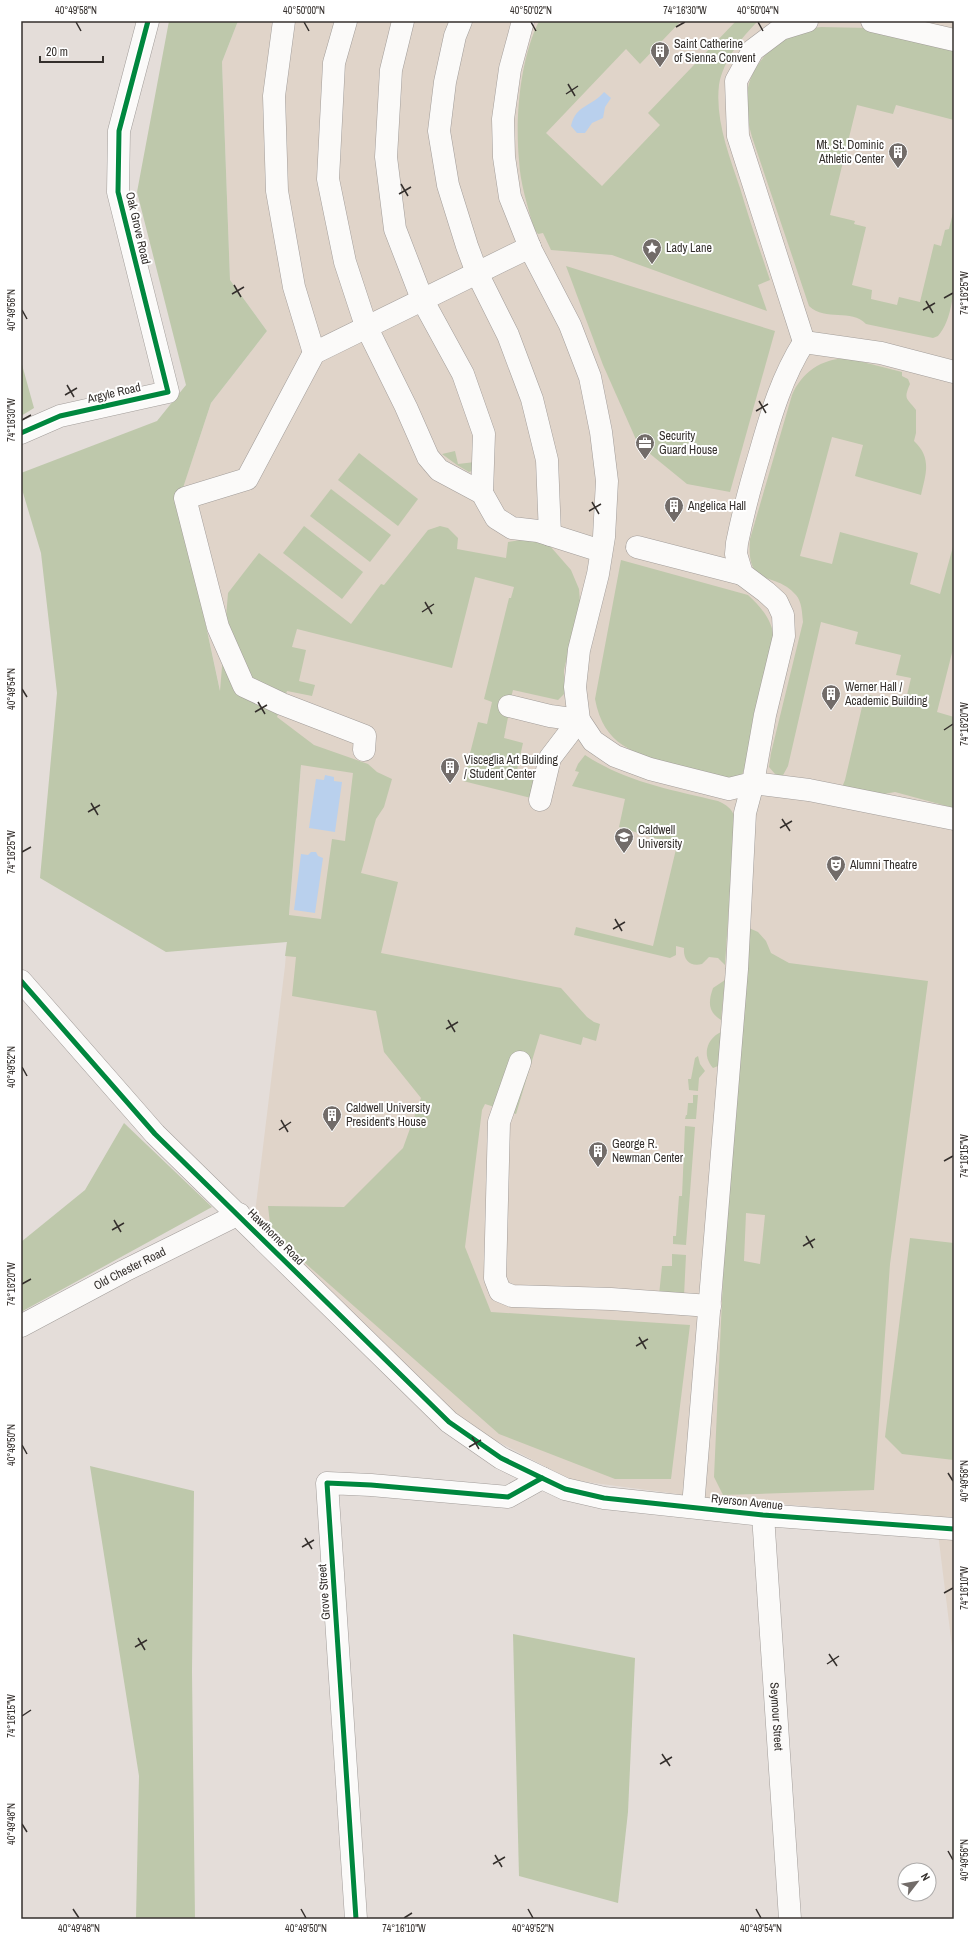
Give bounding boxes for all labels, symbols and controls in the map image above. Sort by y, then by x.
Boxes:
text: 40°49'58"N [55,4,97,17]
text: 40°50'00"N [283,4,325,17]
text: 40°50'02"N [510,4,552,17]
text: 74°16'30"W [663,4,707,17]
text: 40°50'04"N [737,4,779,17]
place label: Saint Catherine of Sienna Convent [674,36,756,66]
scale bar [40,38,103,64]
building icon: Saint Catherine of Sienna Convent [649,40,671,68]
text: 20 m [46,44,68,60]
place label: Mt. St. Dominic Athletic Center [816,137,885,167]
building icon: Mt. St. Dominic Athletic Center [887,141,909,169]
street label: Oak Grove Road [122,190,154,266]
place icon: Lady Lane [641,237,663,265]
place label: Lady Lane [666,240,712,256]
text: 74°16'25"W [958,271,971,315]
text: 40°49'56"N [5,289,18,331]
street label: Argyle Road [85,379,142,407]
text: 74°16'30"W [5,398,18,442]
place label: Security Guard House [659,428,718,458]
office icon: Security Guard House [634,432,656,460]
building icon: Angelica Hall [663,495,685,523]
place label: Angelica Hall [687,498,746,514]
text: 40°49'54"N [5,668,18,710]
place label: Werner Hall / Academic Building [844,679,928,709]
building icon: Werner Hall / Academic Building [820,683,842,711]
text: 74°16'20"W [958,702,971,746]
place label: Visceglia Art Building / Student Center [464,752,558,782]
building icon: Visceglia Art Building / Student Center [439,756,461,784]
place label: Caldwell University [638,822,682,852]
school or university icon: Caldwell University [613,826,635,854]
text: 74°16'25"W [5,830,18,874]
theatre icon: Alumni Theatre [825,854,847,882]
place label: Alumni Theatre [849,857,917,873]
text: 40°49'52"N [5,1046,18,1088]
place label: Caldwell University President's House [346,1100,430,1130]
building icon: Caldwell University President's House [321,1104,343,1132]
text: 74°16'15"W [958,1134,971,1178]
place label: George R. Newman Center [612,1136,684,1166]
building icon: George R. Newman Center [587,1140,609,1168]
street label: Hawthorne Road [244,1205,308,1269]
street label: Old Chester Road [91,1244,168,1294]
text: 74°16'20"W [5,1262,18,1306]
text: 40°49'50"N [5,1424,18,1466]
text: 40°49'58"N [958,1460,971,1502]
street label: Ryerson Avenue [710,1490,784,1514]
street label: Grove Street [314,1563,334,1620]
text: 74°16'10"W [958,1566,971,1610]
street label: Seymour Street [766,1682,787,1752]
text: 74°16'15"W [5,1694,18,1738]
text: 40°49'48"N [5,1803,18,1845]
text: 40°49'56"N [958,1839,971,1881]
north arrow [897,1862,937,1902]
text: N [918,1870,933,1883]
text: 40°49'48"N [58,1922,100,1935]
text: 40°49'50"N [285,1922,327,1935]
text: 74°16'10"W [382,1922,426,1935]
text: 40°49'52"N [512,1922,554,1935]
text: 40°49'54"N [740,1922,782,1935]

